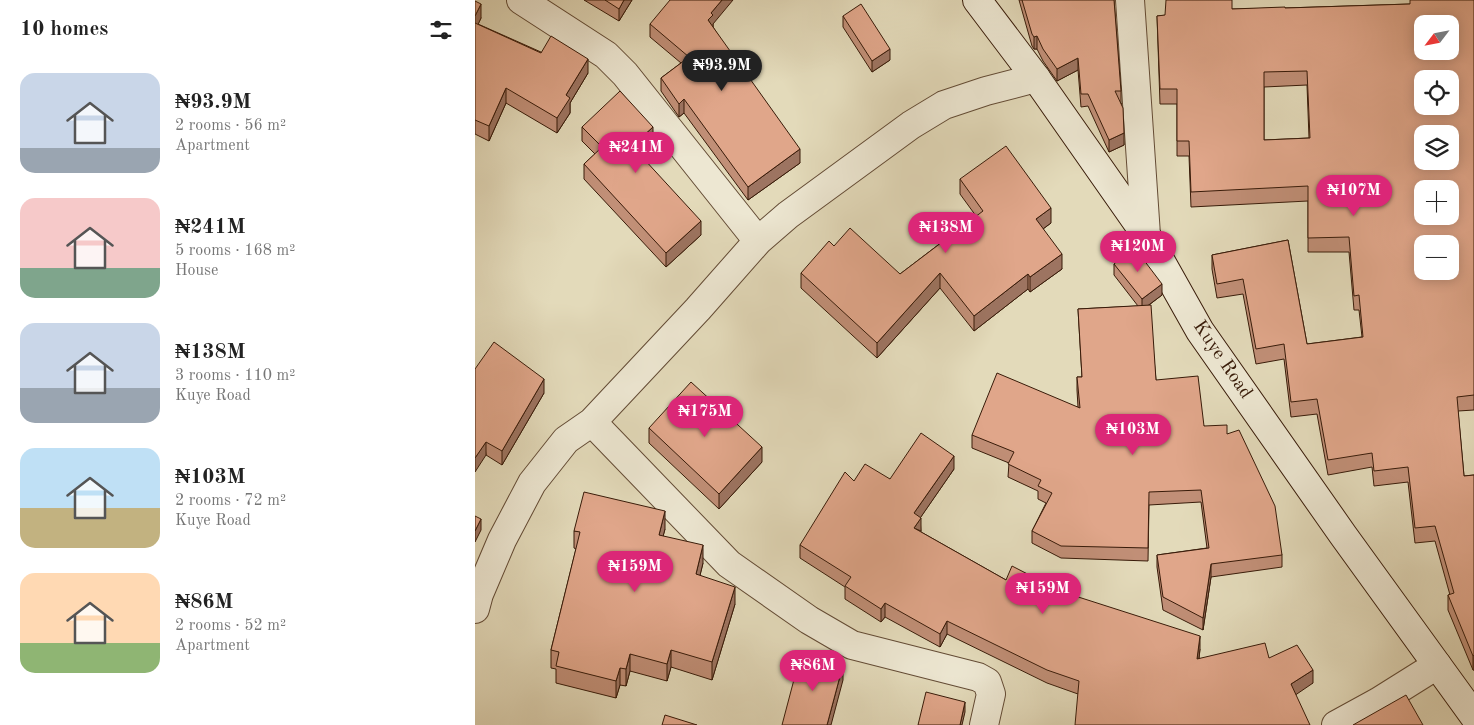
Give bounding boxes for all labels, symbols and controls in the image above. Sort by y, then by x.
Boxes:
north arrow [1414,15,1459,60]
map controls [1414,15,1459,280]
icon: filters [427,16,455,44]
text: 10 homes [20,19,108,40]
pin: ₦93.9M [681,49,763,92]
text: ₦93.9M [693,58,751,74]
button: locate [1414,70,1459,115]
text: ₦93.9M [175,92,251,113]
icon: home [60,93,120,153]
text: 2 rooms · 56 m² [175,118,286,134]
button: layers [1414,125,1459,170]
pin: ₦241M [601,132,671,174]
text: Apartment [175,138,250,154]
text: ₦241M [609,140,663,156]
pin: ₦107M [1319,174,1389,217]
button: + [1414,180,1459,225]
text: ₦107M [1327,183,1381,199]
pin: ₦138M [911,212,981,254]
text: ₦241M [175,217,245,238]
icon: home [60,218,120,278]
text: ₦138M [919,220,973,236]
pin: ₦120M [1103,230,1173,273]
button: − [1414,235,1459,280]
text: ₦120M [1111,239,1165,255]
text: 5 rooms · 168 m² [175,243,295,259]
text: House [175,263,218,279]
street label: Kuye Road [1189,317,1255,403]
text: ₦138M [175,342,245,363]
icon: home [60,343,120,403]
text: 3 rooms · 110 m² [175,368,295,384]
text: Kuye Road [175,388,251,404]
pin: ₦175M [670,396,740,438]
text: ₦175M [678,404,732,420]
pin: ₦103M [1098,414,1168,456]
text: ₦103M [1106,422,1160,438]
text: ₦103M [175,467,245,488]
icon: home [60,468,120,528]
text: 2 rooms · 72 m² [175,493,286,509]
text: Kuye Road [175,513,251,529]
pin: ₦159M [600,550,670,593]
text: ₦159M [608,559,662,575]
pin: ₦159M [1008,572,1078,615]
text: ₦159M [1016,581,1070,597]
text: ₦86M [175,592,233,613]
icon: home [60,593,120,653]
text: 2 rooms · 52 m² [175,618,286,634]
text: Apartment [175,638,250,654]
pin: ₦86M [783,650,843,692]
text: ₦86M [791,658,835,674]

